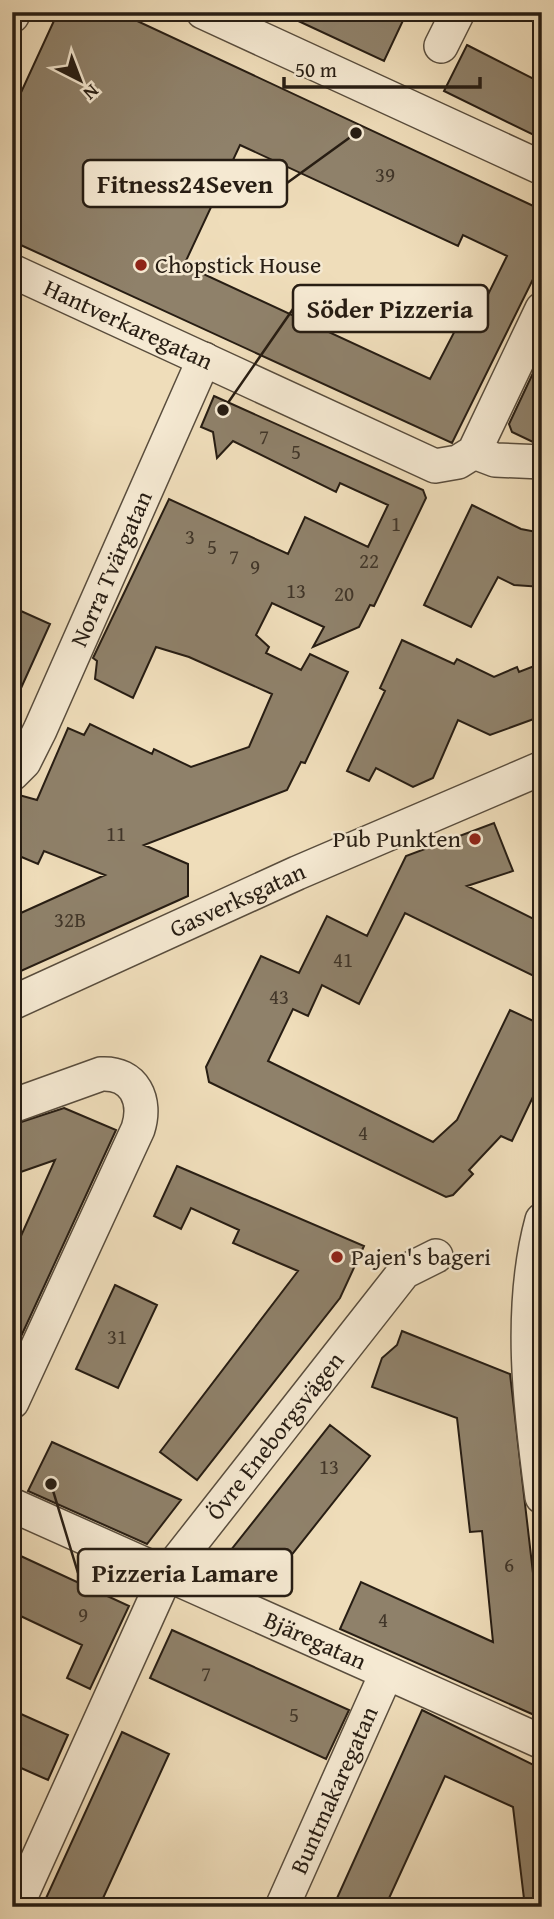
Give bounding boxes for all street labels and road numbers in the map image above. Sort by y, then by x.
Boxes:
street label: Hantverkaregatan [38,270,219,378]
street label: Norra Tvärgatan [61,484,161,652]
street label: Gasverksgatan [164,853,311,946]
street label: Övre Eneborgsvägen [197,1344,352,1527]
street label: Bjäregatan [258,1602,373,1678]
street label: Buntmakaregatan [281,1700,387,1879]

